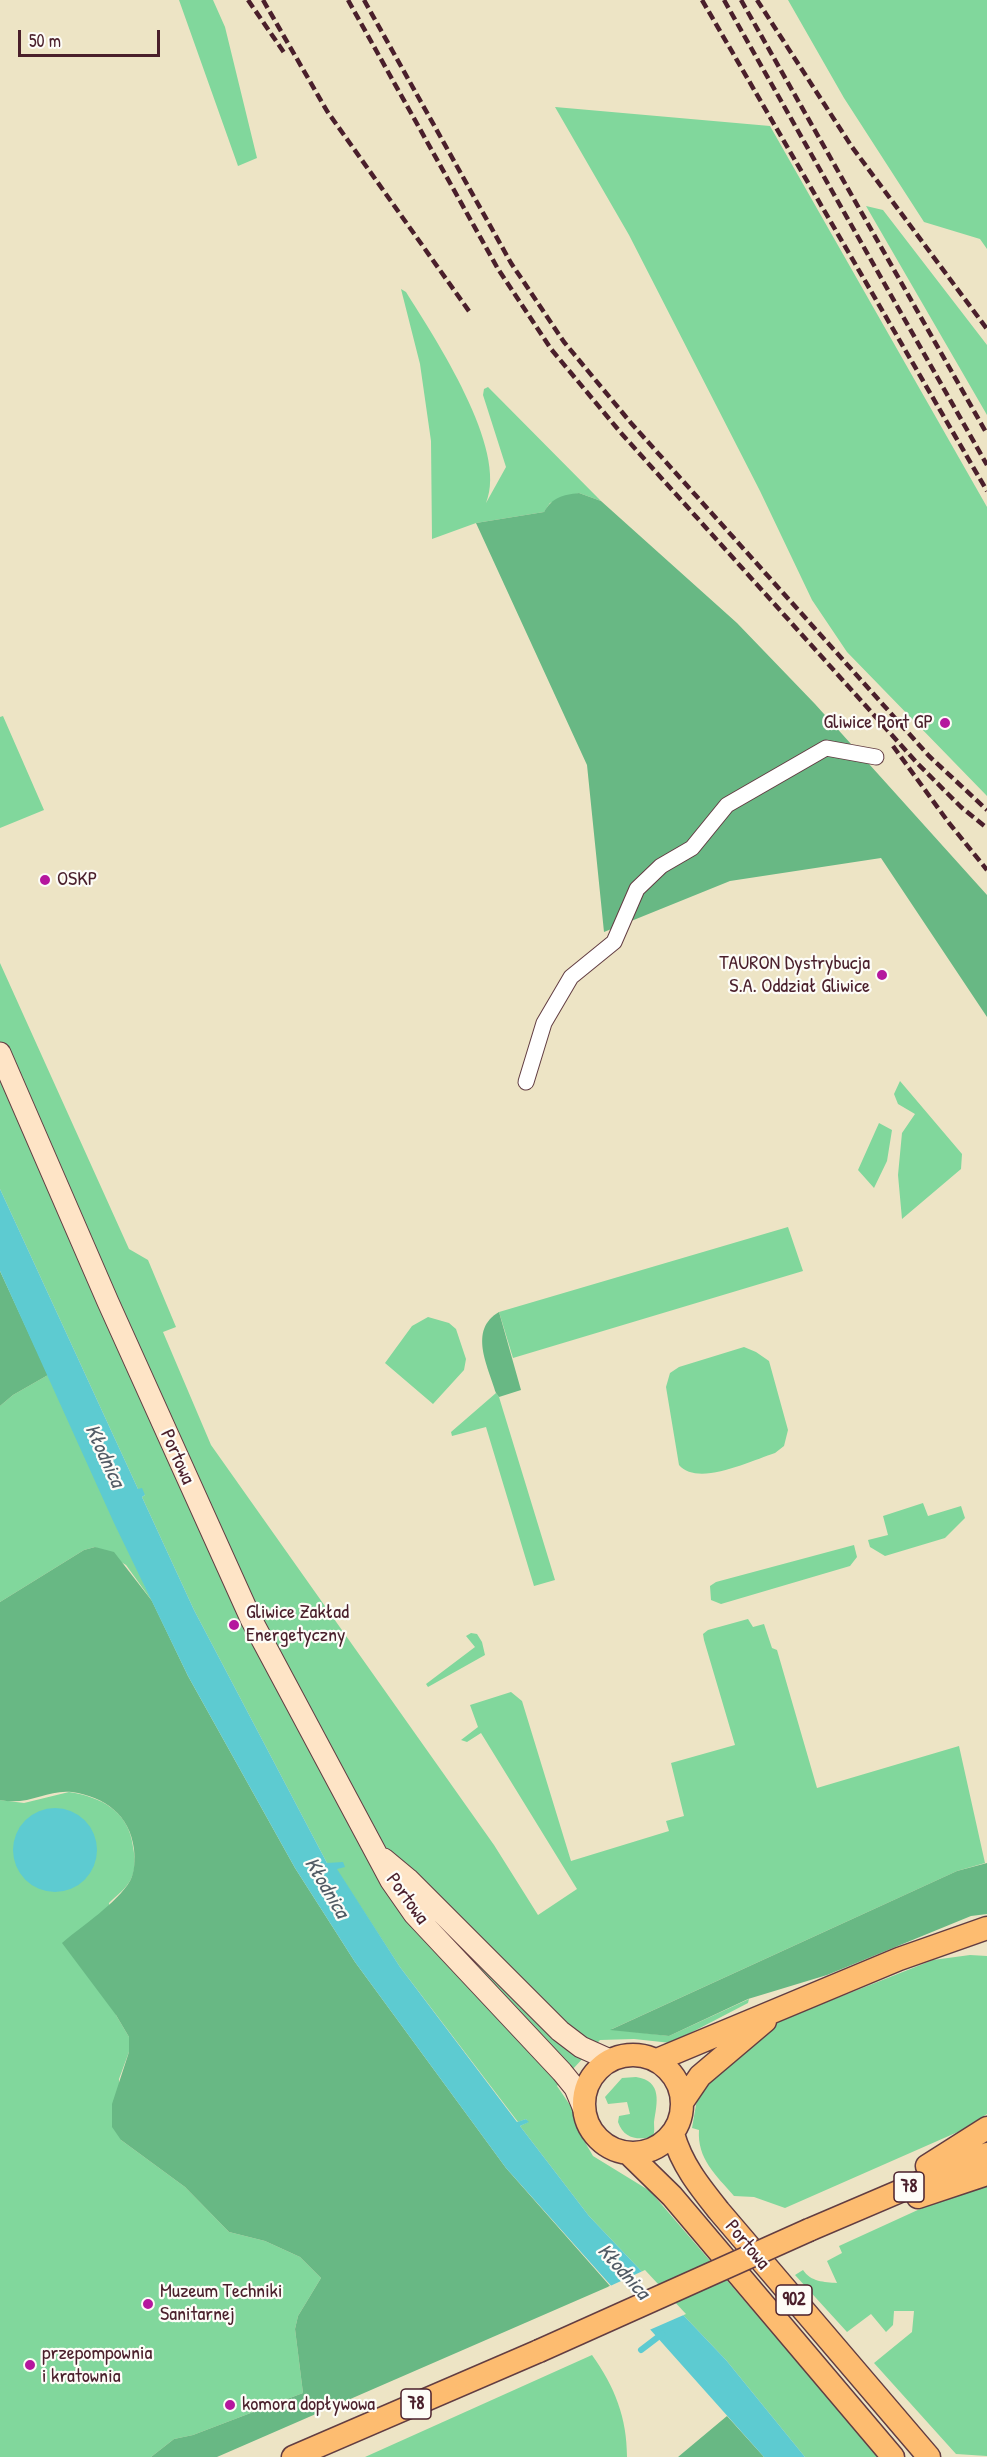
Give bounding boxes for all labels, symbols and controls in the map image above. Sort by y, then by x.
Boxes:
scale bar [21,18,164,56]
text: 50 m [29,28,61,53]
place label: Gliwice Port GP [823,711,933,735]
marker: Gliwice Port GP [938,716,952,730]
place label: OSKP [57,868,97,892]
marker: OSKP [38,873,52,887]
place label: TAURON Dystrybucja S.A. Oddział Gliwice [719,952,870,999]
marker: TAURON Dystrybucja S.A. Oddział Gliwice [875,968,889,982]
water label: Kłodnica [79,1421,129,1491]
street label: Portowa [154,1426,200,1488]
place label: Gliwice Zakład Energetyczny [246,1601,349,1648]
marker: Gliwice Zakład Energetyczny [227,1618,241,1632]
water label: Kłodnica [298,1853,354,1923]
street label: Portowa [380,1869,434,1929]
road number: 78 [894,2172,924,2202]
street label: Portowa [719,2215,775,2275]
water label: Kłodnica [591,2239,655,2305]
place label: Muzeum Techniki Sanitarnej [160,2280,282,2327]
road number: 902 [776,2285,812,2315]
marker: Muzeum Techniki Sanitarnej [141,2297,155,2311]
place label: przepompownia i kratownia [42,2342,152,2389]
marker: przepompownia i kratownia [23,2358,37,2372]
road number: 78 [401,2389,431,2419]
place label: komora dopływowa [242,2393,375,2417]
marker: komora dopływowa [223,2398,237,2412]

